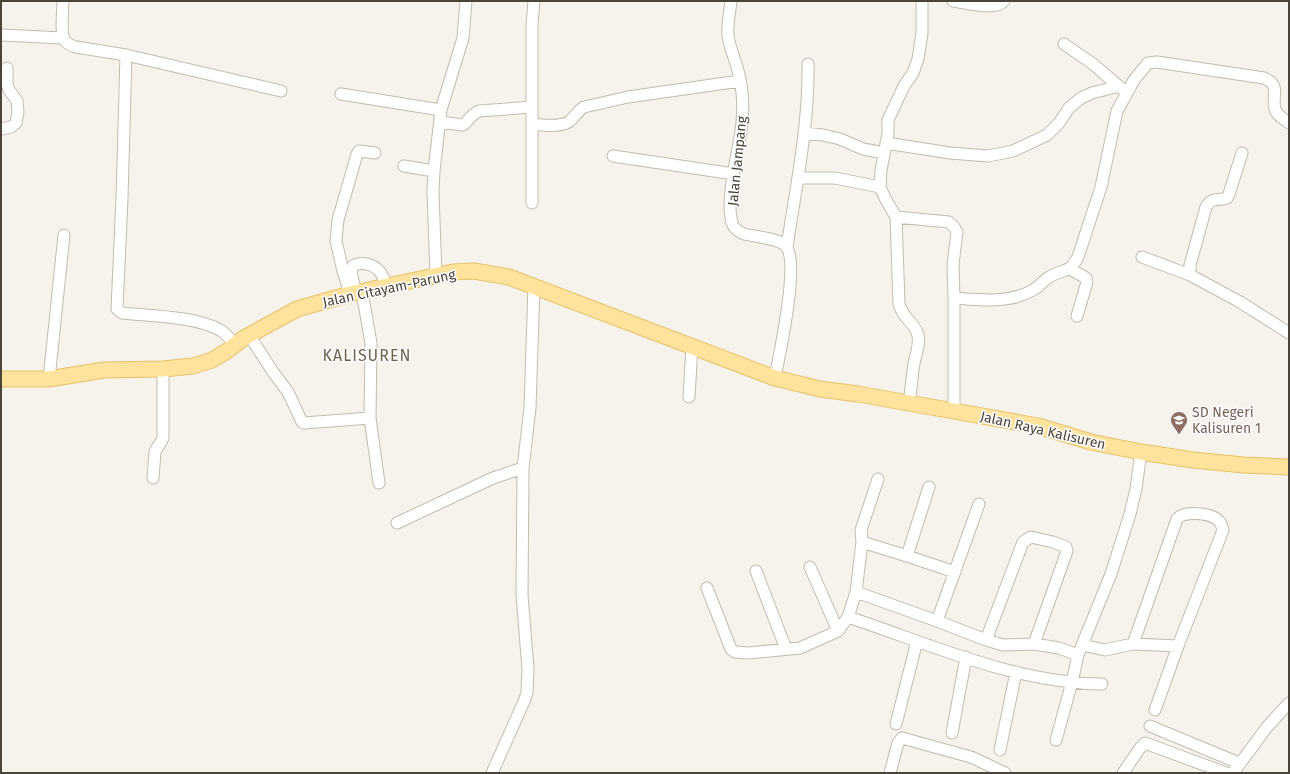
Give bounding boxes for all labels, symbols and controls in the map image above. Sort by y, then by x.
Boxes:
street label: Jalan Jampang [724,114,751,207]
street label: Jalan Citayam-Parung [321,266,458,311]
district label: KALISUREN [323,346,411,365]
place label: SD Negeri Kalisuren 1 [1192,404,1261,437]
street label: Jalan Raya Kalisuren [979,408,1107,453]
school or university icon: SD Negeri Kalisuren 1 [1169,410,1189,435]

